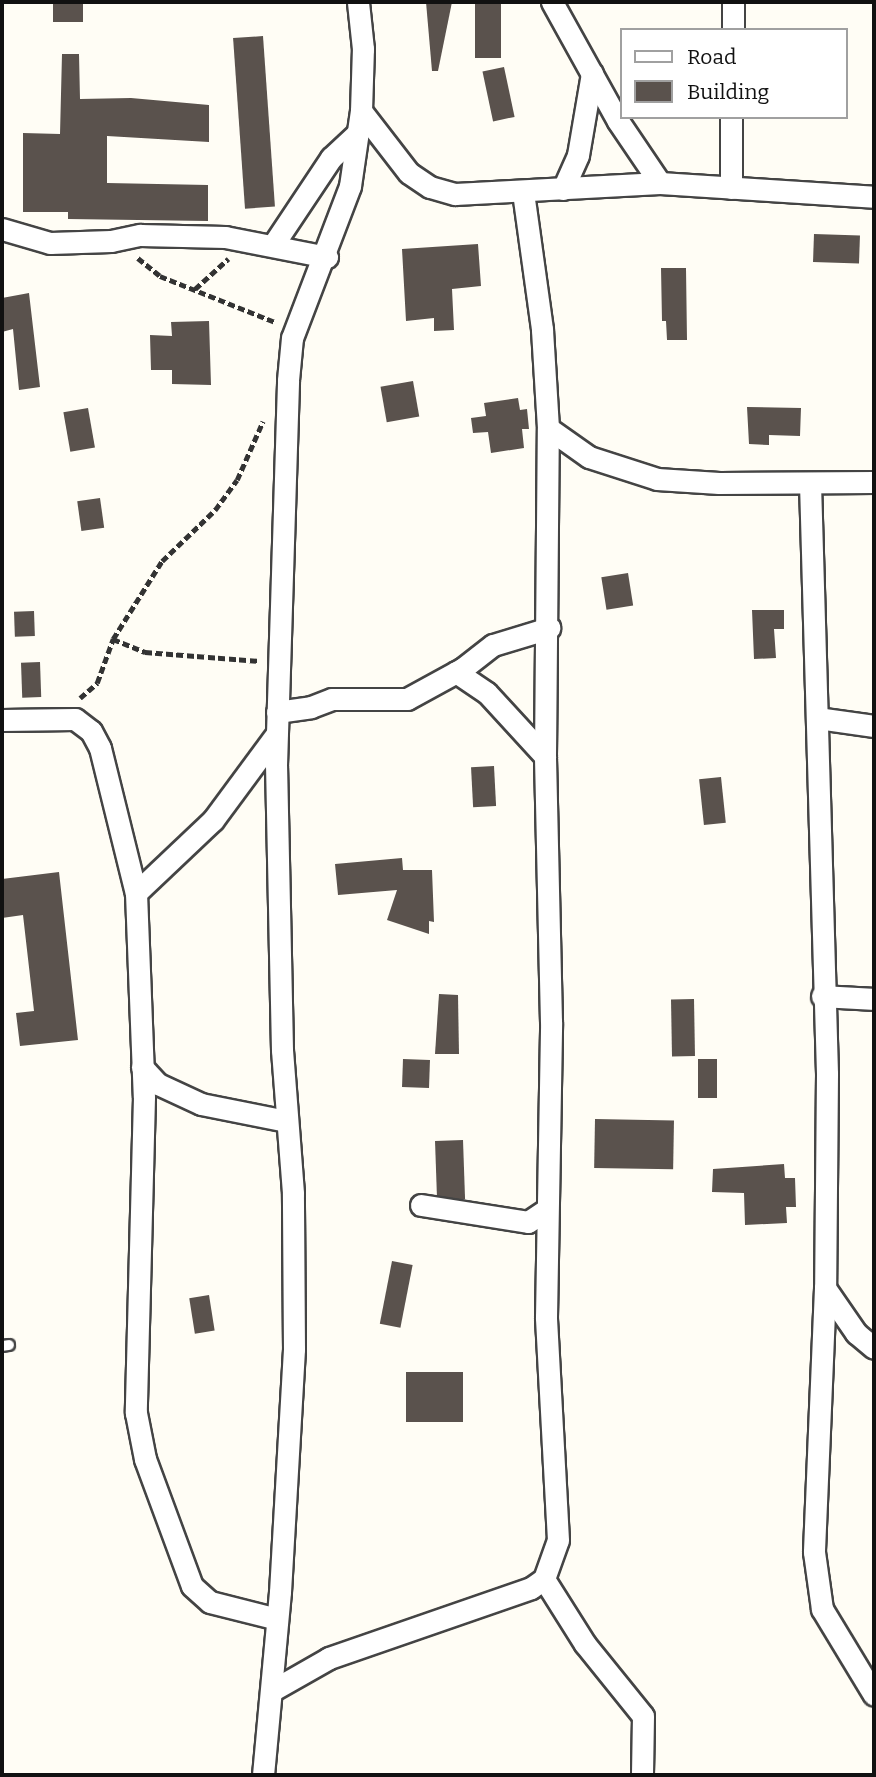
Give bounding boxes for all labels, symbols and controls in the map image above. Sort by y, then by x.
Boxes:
legend [620,28,848,119]
text: Road [687,44,736,70]
text: Building [687,79,769,105]

